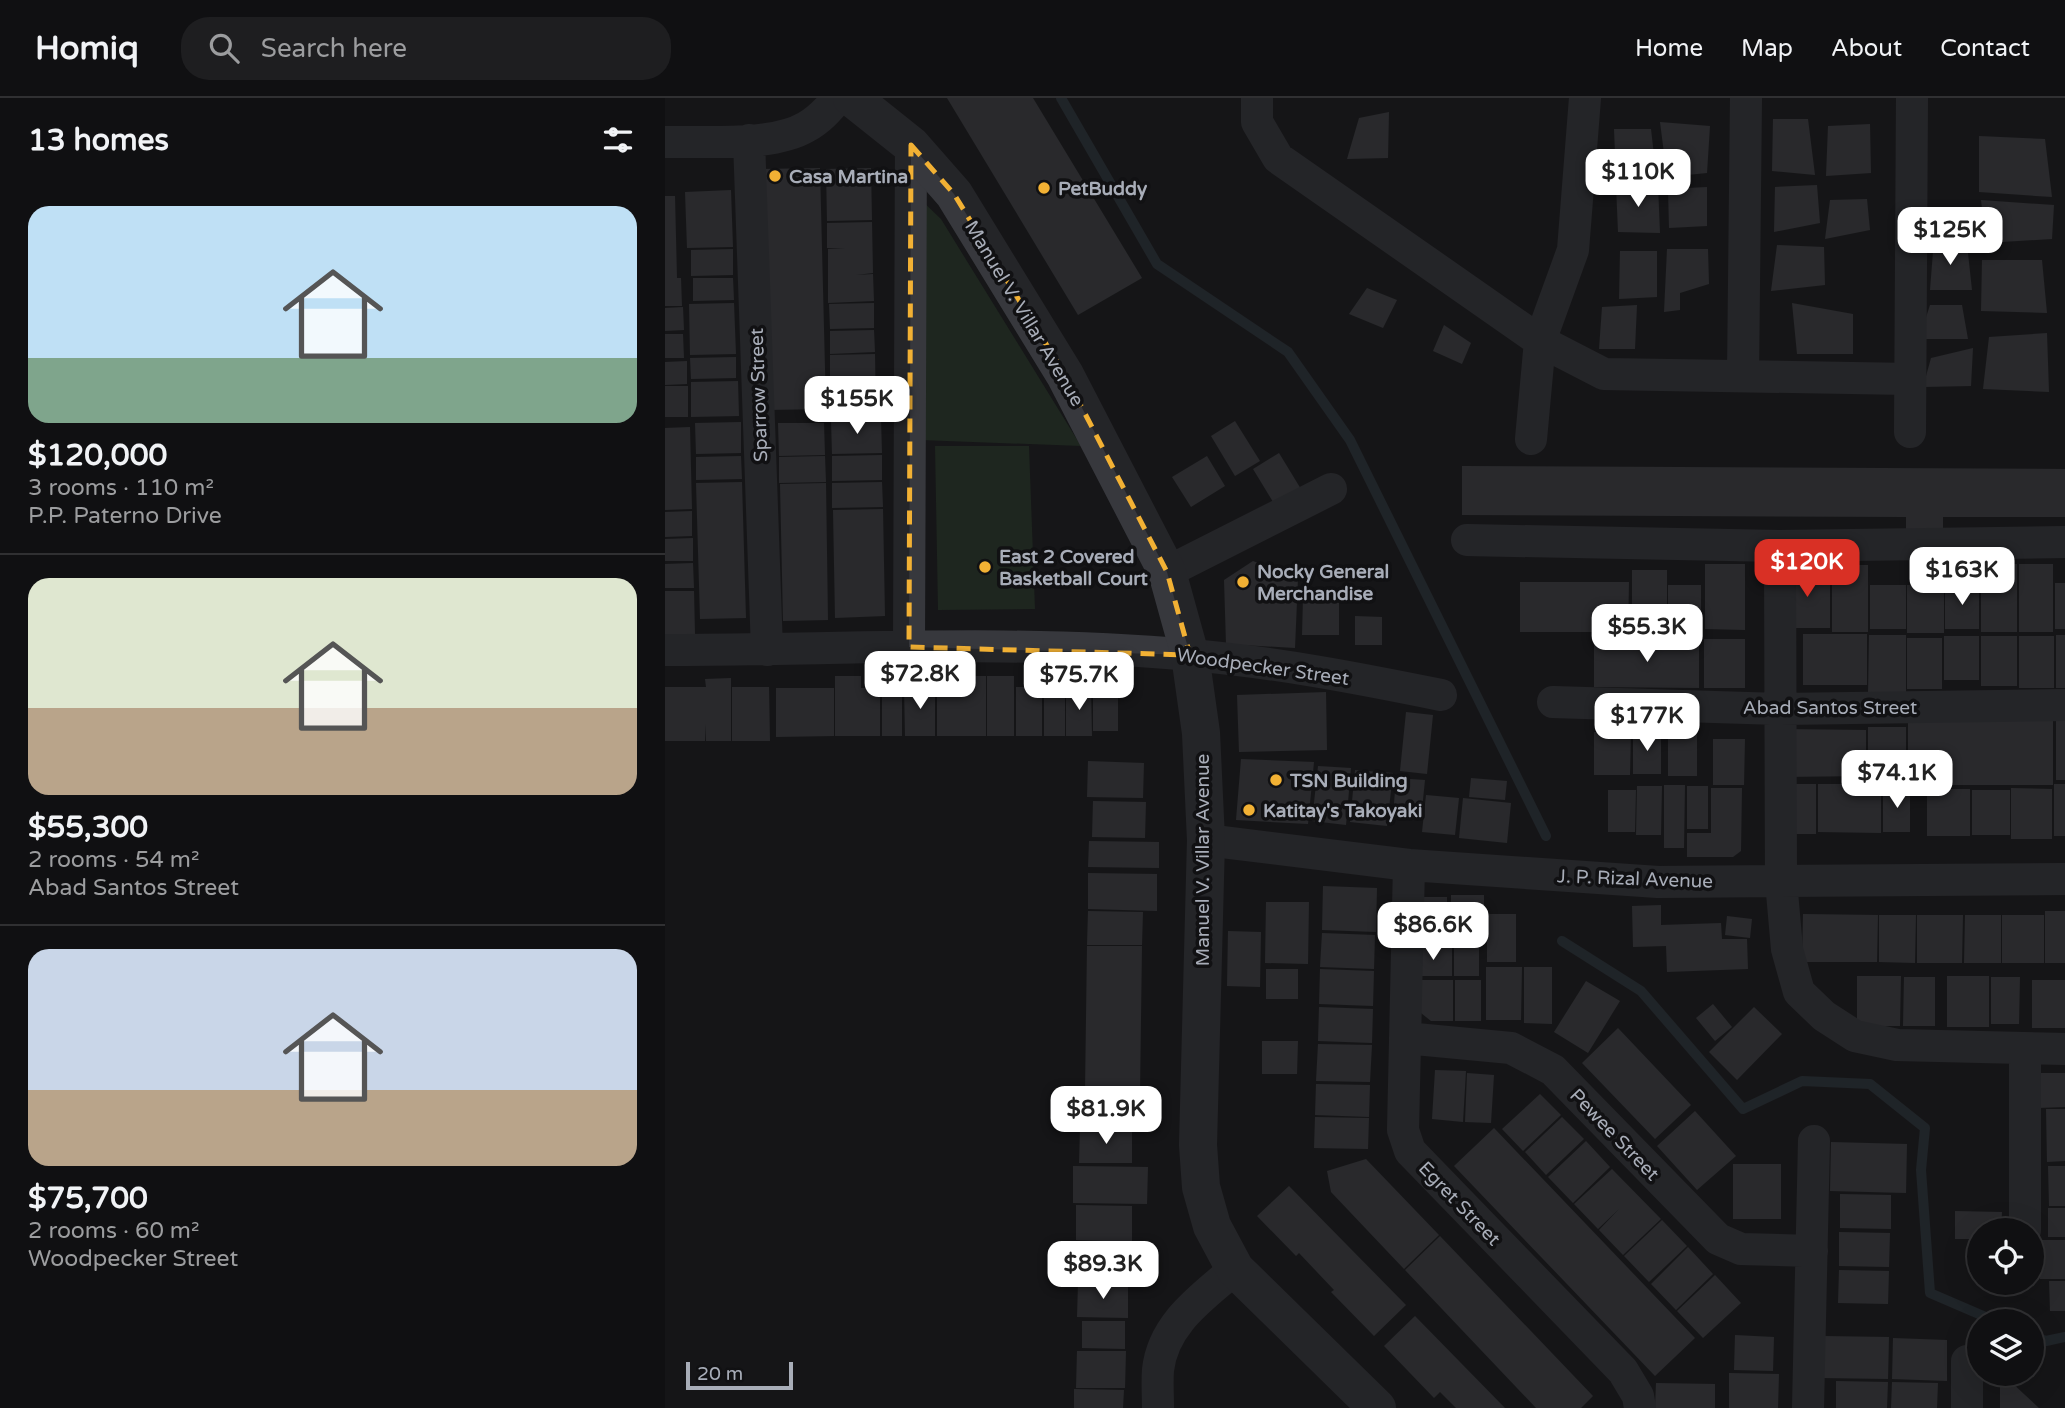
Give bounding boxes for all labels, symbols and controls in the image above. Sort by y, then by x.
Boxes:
search box [181,17,671,80]
text: Homiq [35,29,139,68]
icon: search [205,29,243,67]
text: Search here [261,33,407,64]
text: Home [1635,34,1703,63]
text: Map [1741,34,1793,63]
text: About [1831,34,1902,63]
text: Contact [1940,34,2030,63]
icon: filters [599,121,637,159]
text: 13 homes [28,122,169,159]
pin: $110K [1589,150,1687,209]
text: $110K [1602,158,1674,186]
place label: Casa Martina [789,166,908,188]
marker: Casa Martina [767,168,783,184]
place label: PetBuddy [1058,178,1148,201]
marker: PetBuddy [1036,180,1052,196]
pin: $125K [1901,208,1999,267]
text: $125K [1914,216,1986,244]
street label: Manuel V. Villar Avenue [960,217,1088,410]
icon: home [270,251,396,377]
street label: Sparrow Street [746,328,772,462]
pin: $155K [808,376,906,436]
text: $155K [821,385,893,413]
text: $120,000 [28,437,167,474]
text: 3 rooms · 110 m² [28,474,214,502]
text: P.P. Paterno Drive [28,502,222,530]
pin: $120K [1758,540,1856,599]
place label: East 2 Covered Basketball Court [999,546,1149,590]
pin: $163K [1913,547,2011,607]
text: $120K [1771,548,1843,576]
text: $163K [1926,556,1998,584]
marker: East 2 Covered Basketball Court [977,559,993,575]
place label: Nocky General Merchandise [1257,561,1389,605]
marker: Nocky General Merchandise [1235,574,1251,590]
pin: $55.3K [1590,604,1704,664]
text: $55.3K [1608,613,1686,641]
icon: home [270,623,396,749]
street label: Woodpecker Street [1175,644,1350,690]
pin: $72.8K [863,652,977,711]
pin: $75.7K [1022,652,1136,712]
text: $72.8K [881,660,959,688]
text: $75.7K [1040,661,1118,689]
pin: $177K [1598,694,1696,753]
street label: Abad Santos Street [1743,697,1917,719]
text: $177K [1611,702,1683,730]
pin: $74.1K [1840,750,1954,810]
street label: Manuel V. Villar Avenue [1192,754,1214,966]
text: $74.1K [1858,759,1936,787]
place label: TSN Building [1289,770,1408,793]
marker: TSN Building [1268,772,1284,788]
place label: Katitay's Takoyaki [1263,800,1423,823]
marker: Katitay's Takoyaki [1241,802,1257,818]
text: $55,300 [28,809,148,846]
text: 2 rooms · 54 m² [28,846,199,874]
street label: J. P. Rizal Avenue [1557,865,1713,893]
text: Abad Santos Street [28,874,239,902]
pin: $86.6K [1376,902,1490,962]
text: $86.6K [1394,911,1472,939]
icon: home [270,994,396,1120]
street label: Pewee Street [1565,1084,1663,1185]
pin: $81.9K [1049,1086,1163,1146]
text: $81.9K [1067,1095,1145,1123]
street label: Egret Street [1414,1157,1505,1250]
text: $75,700 [28,1180,148,1217]
text: 2 rooms · 60 m² [28,1217,199,1245]
map controls [1967,1218,2044,1386]
button: locate [1967,1218,2044,1295]
pin: $89.3K [1046,1242,1160,1301]
text: Woodpecker Street [28,1245,238,1273]
text: $89.3K [1064,1250,1142,1278]
button: layers [1967,1309,2044,1386]
scale bar [686,1359,793,1391]
text: 20 m [697,1363,743,1385]

